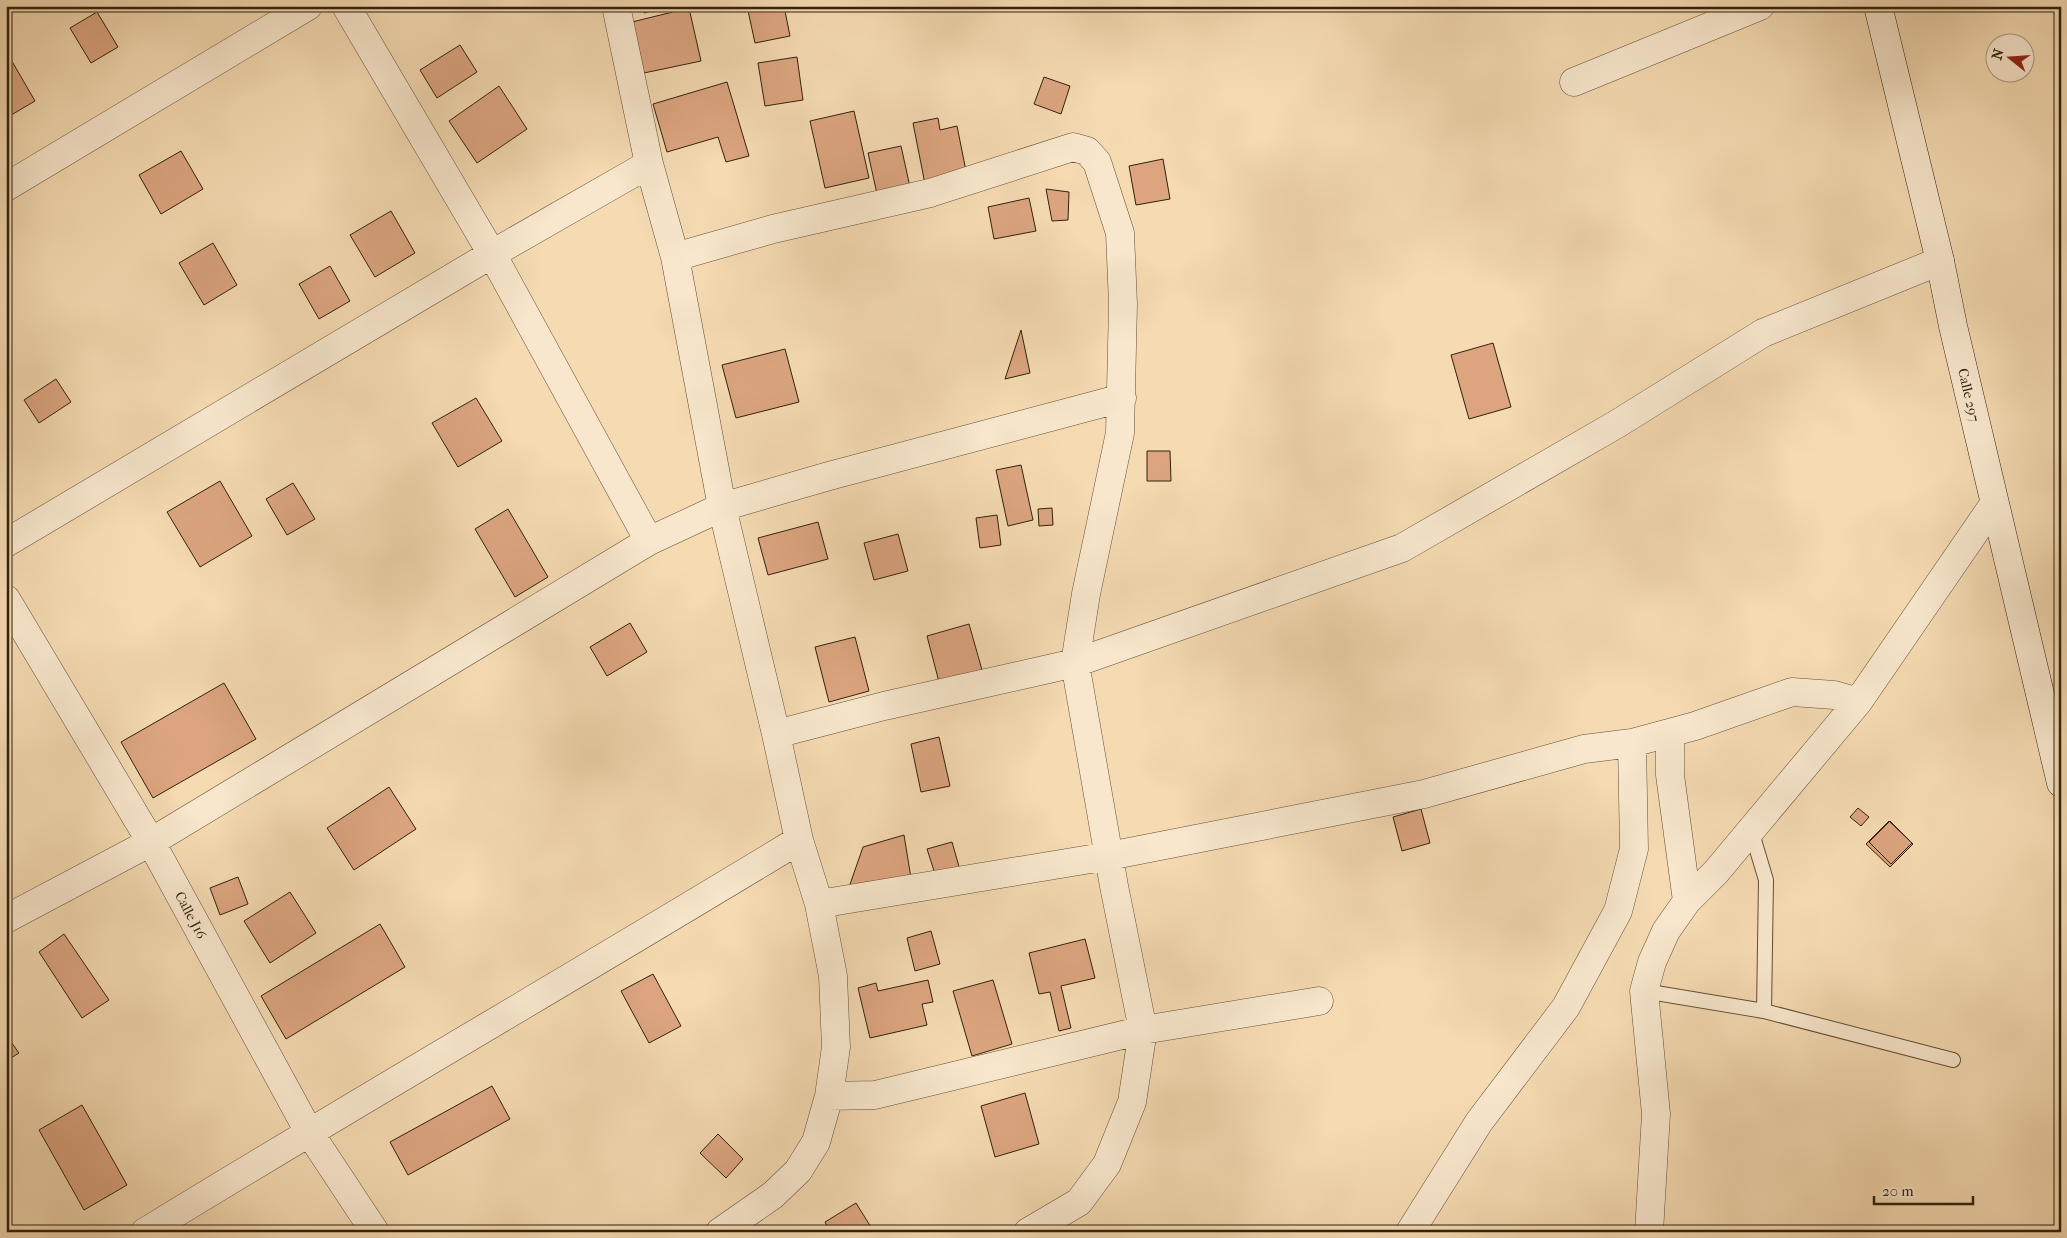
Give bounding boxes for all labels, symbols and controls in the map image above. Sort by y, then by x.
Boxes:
north arrow [1984,32,2034,82]
text: N [1988,46,2008,62]
street label: Calle 297 [1954,367,1983,424]
street label: Calle J16 [171,889,210,942]
scale bar [1874,1173,1973,1205]
text: 20 m [1882,1182,1914,1200]

